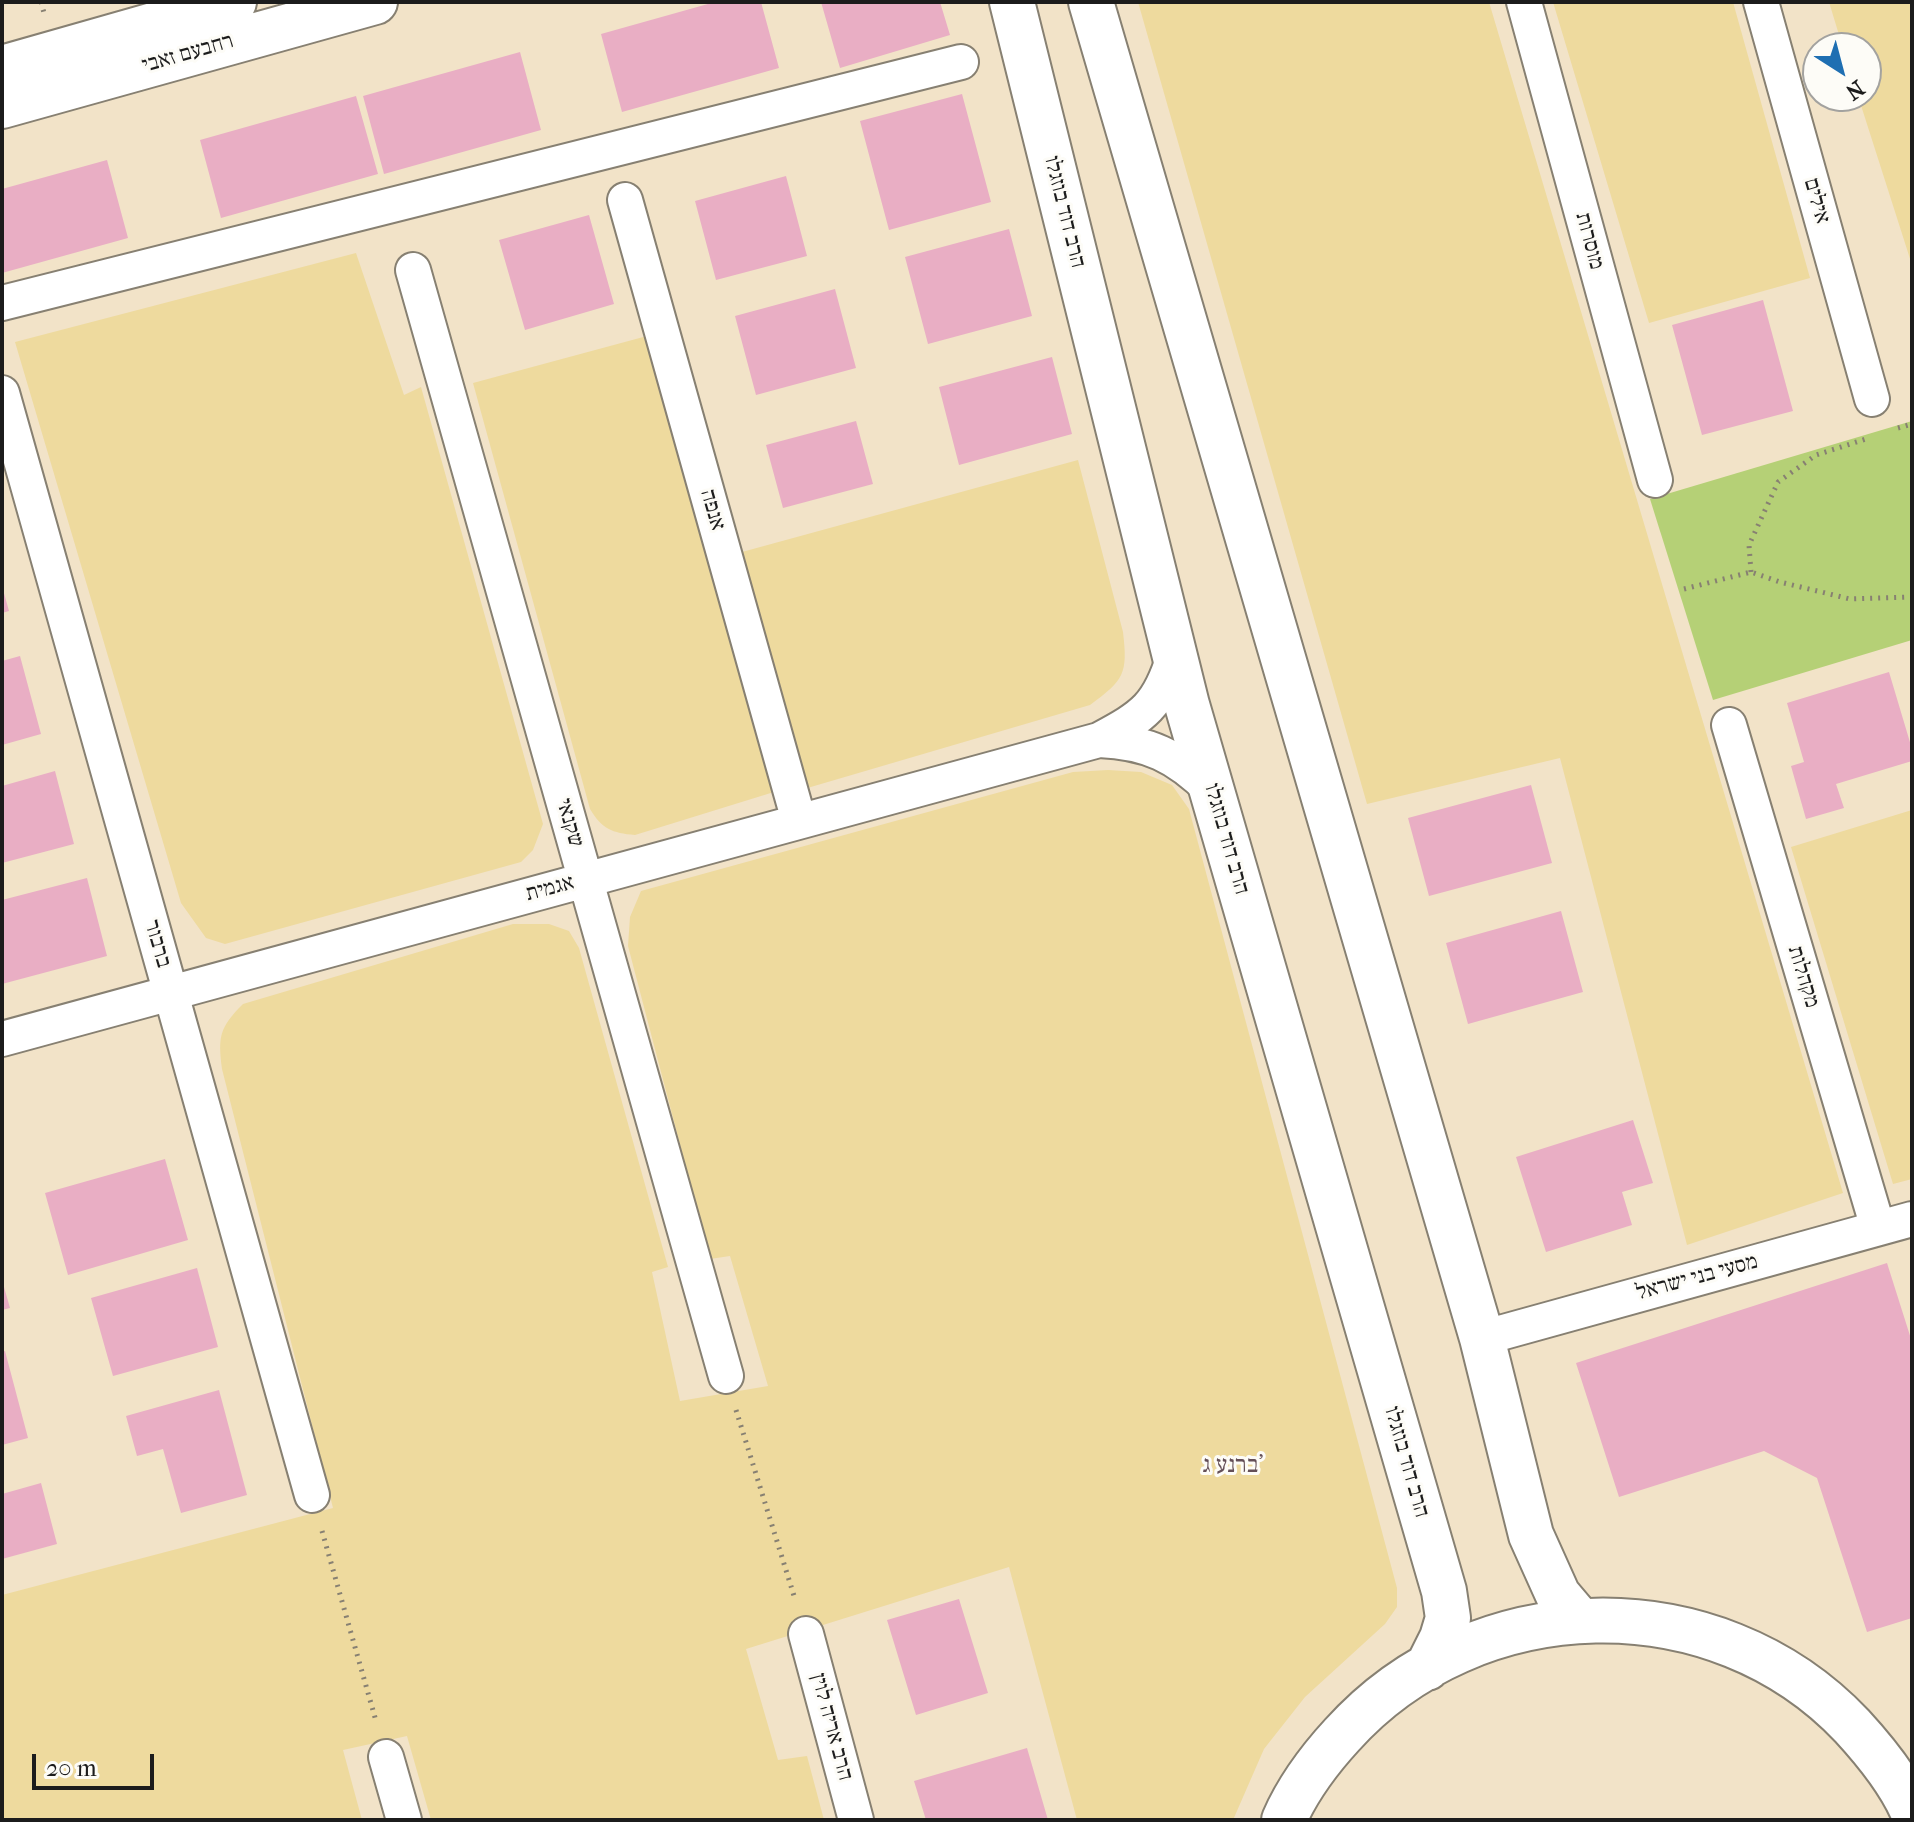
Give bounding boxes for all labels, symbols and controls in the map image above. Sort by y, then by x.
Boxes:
street label: רחבעם זאבי [139,28,237,80]
north arrow [1802,32,1882,112]
text: N [1841,74,1869,105]
street label: הרב דוד בוזגלו [1037,153,1091,271]
street label: אילים [1797,175,1835,227]
street label: מוסרות [1569,210,1609,272]
street label: אנפה [694,486,730,534]
street label: הרב דוד בוזגלו [1198,780,1254,898]
street label: שקנאי [549,796,589,850]
street label: אגמית [523,870,577,908]
street label: ברבור [138,917,176,971]
street label: מקהלות [1781,943,1825,1011]
street label: מסעי בני ישראל [1633,1249,1761,1307]
street label: הרב דוד בוזגלו [1378,1403,1434,1521]
district label: ברנע ג' [1203,1452,1263,1480]
street label: הרב אריה לוין [804,1671,858,1783]
scale bar [36,1738,158,1788]
text: 20 m [46,1754,97,1782]

